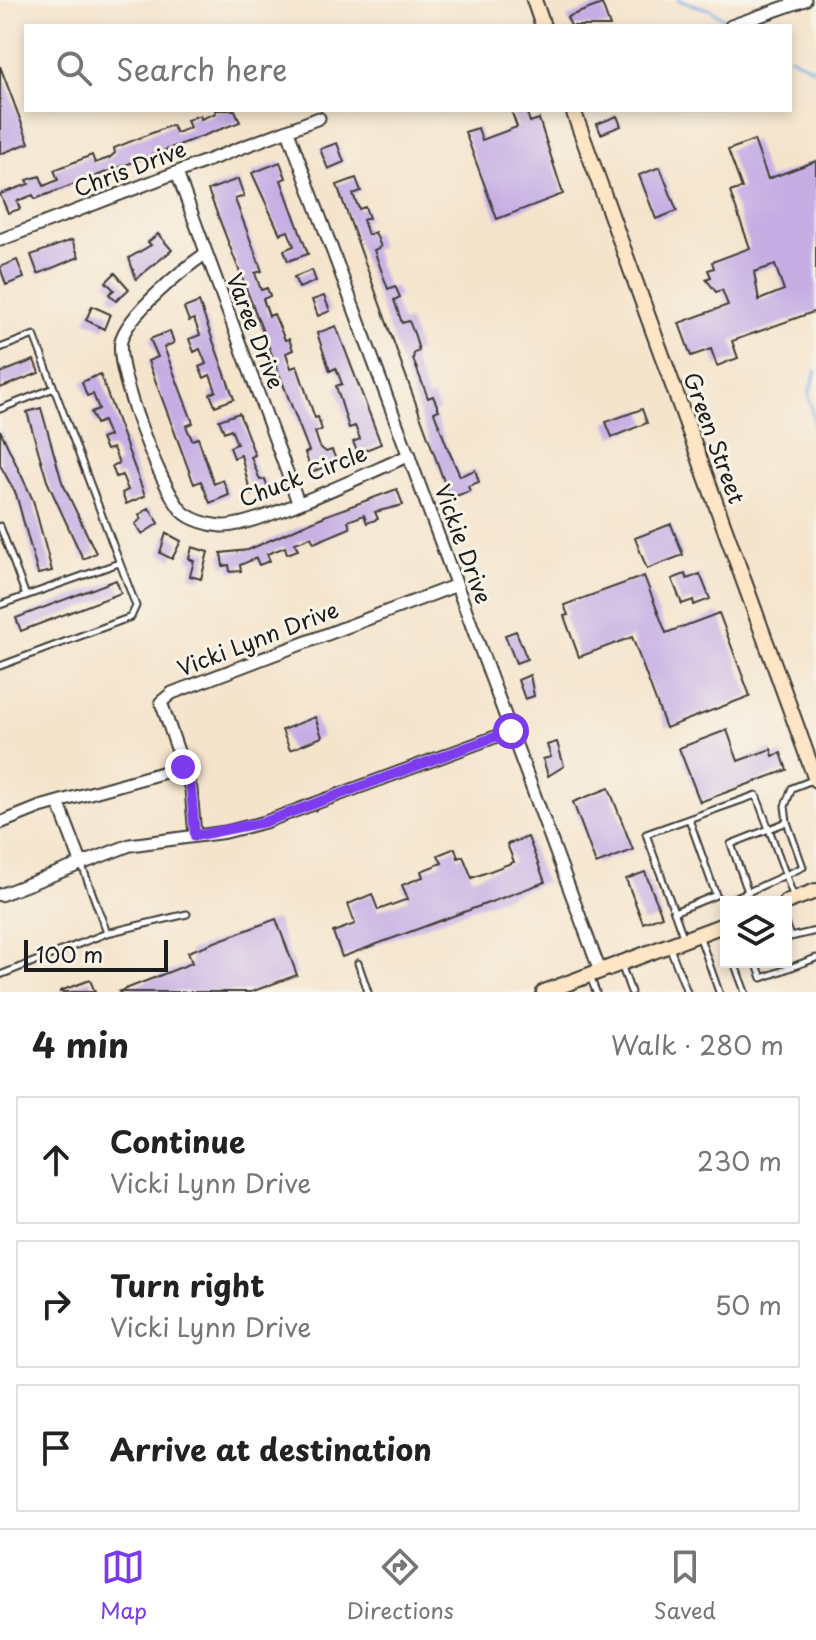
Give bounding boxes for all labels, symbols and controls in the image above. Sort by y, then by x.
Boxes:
search box [24,24,792,112]
icon: search [52,46,96,90]
text: Search here [116,46,288,91]
street label: Chris Drive [69,131,190,204]
street label: Varee Drive [219,268,294,393]
street label: Green Street [676,367,755,508]
street label: Chuck Circle [234,435,371,514]
street label: Vickie Drive [428,479,501,608]
street label: Vicki Lynn Drive [172,592,343,684]
route start [493,713,529,749]
route end [165,749,201,785]
map controls [720,896,792,968]
button: layers [720,896,792,968]
scale bar [24,936,168,972]
text: 100 m [36,937,103,970]
text: 4 min [32,1018,129,1070]
text: Walk · 280 m [611,1025,784,1064]
text: Continue [110,1118,245,1163]
icon: ahead [34,1138,78,1182]
text: 230 m [697,1141,782,1180]
text: Vicki Lynn Drive [110,1163,311,1202]
text: Turn right [110,1262,265,1307]
icon: right [34,1282,78,1326]
text: 50 m [715,1285,782,1324]
text: Vicki Lynn Drive [110,1307,311,1346]
icon: arrive [34,1426,78,1470]
text: Arrive at destination [110,1426,432,1471]
tab: Map [100,1545,147,1626]
tab: Directions [347,1545,454,1626]
tab: Saved [654,1545,716,1626]

